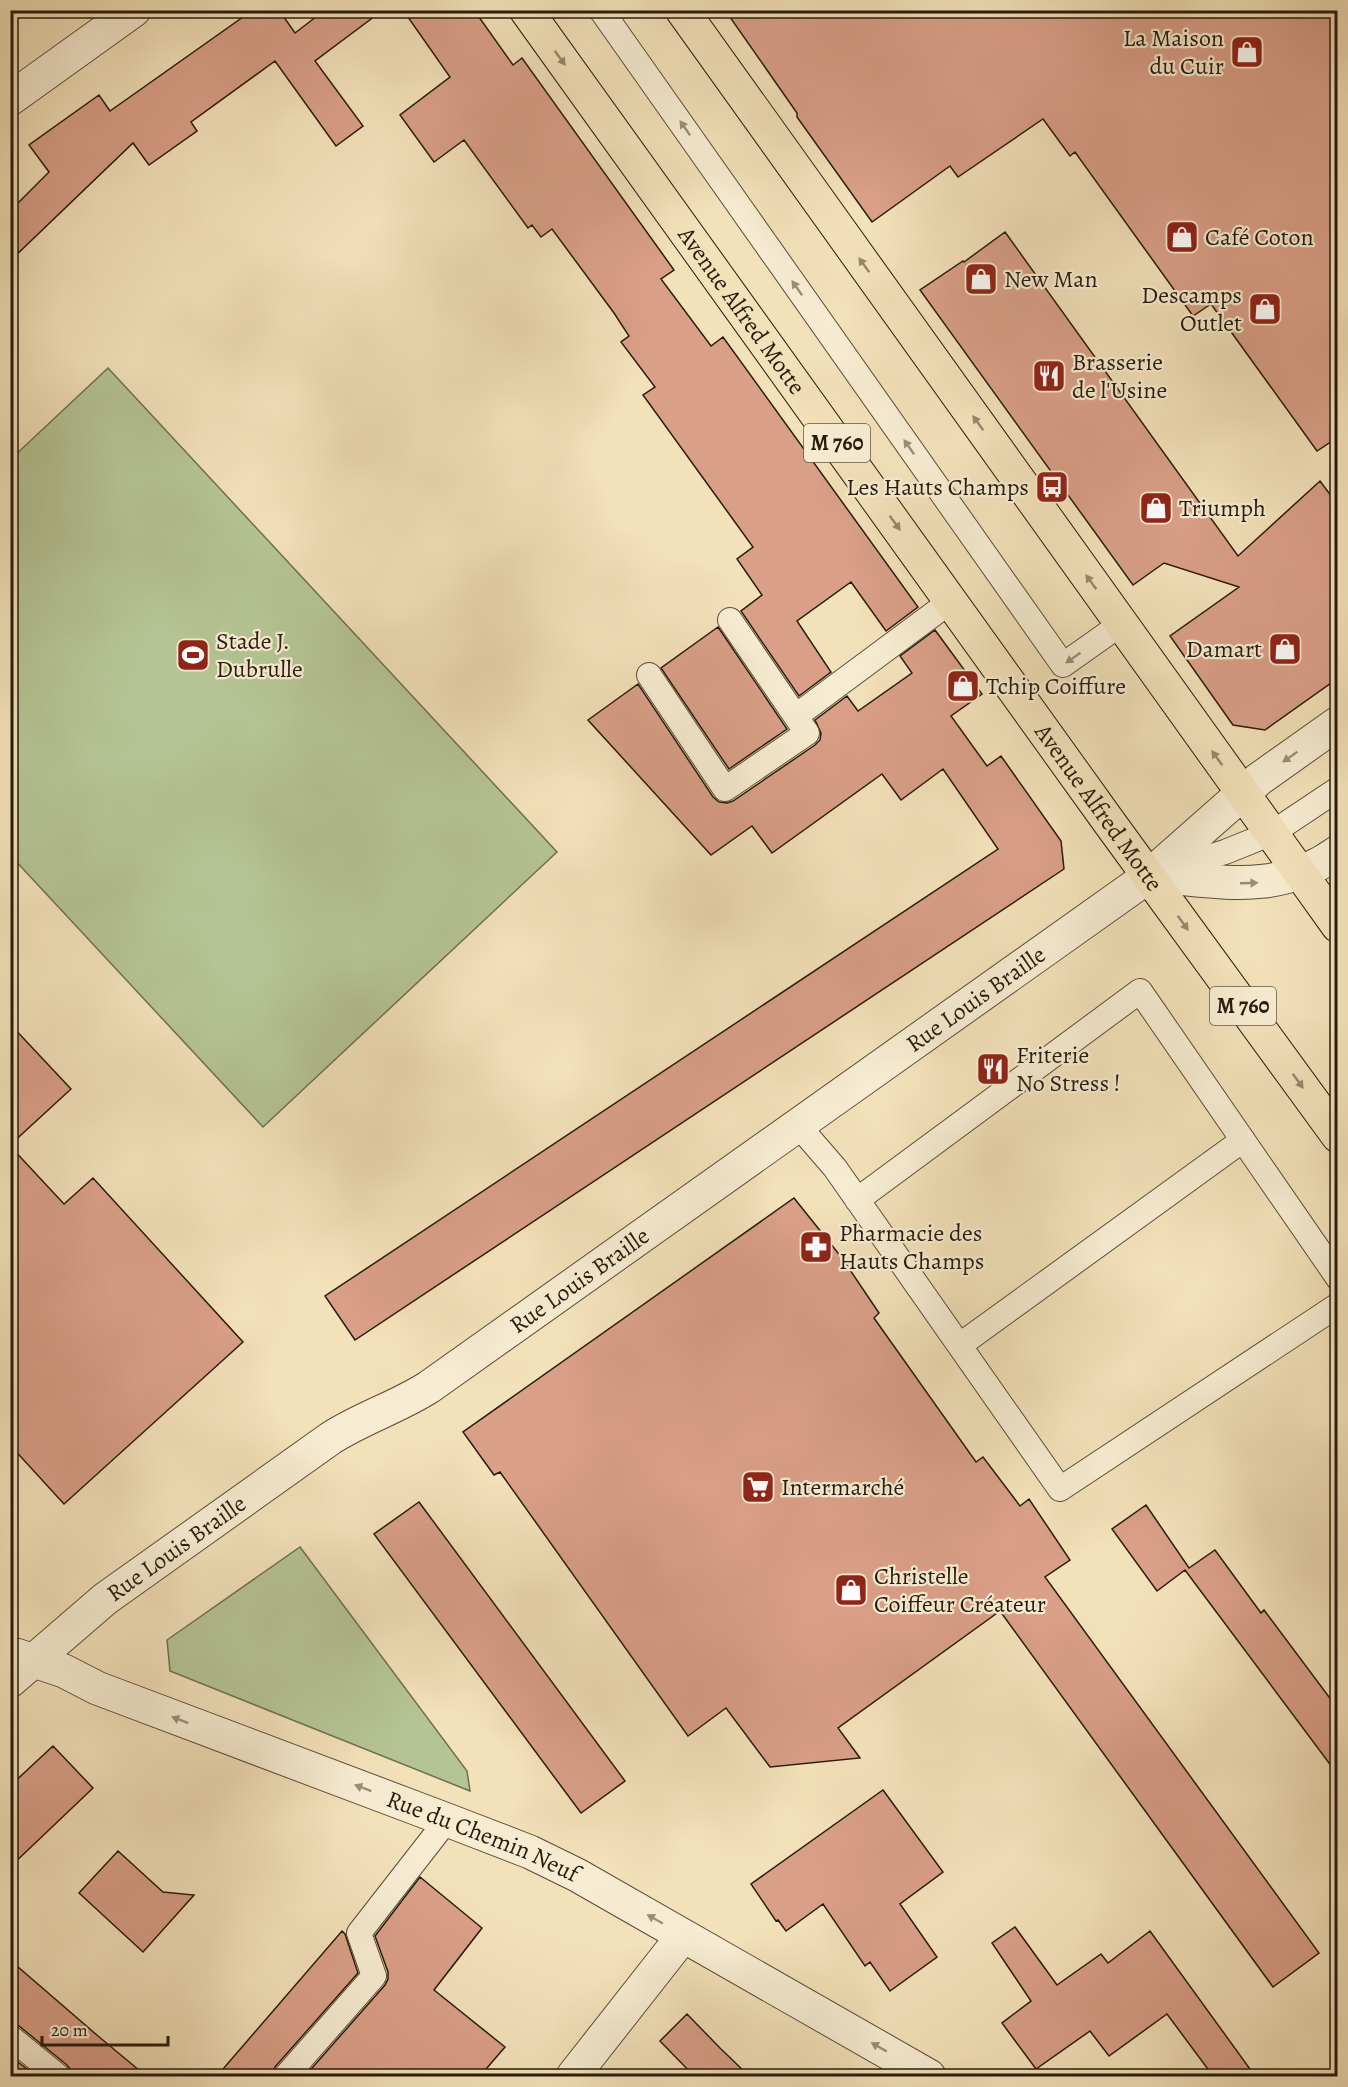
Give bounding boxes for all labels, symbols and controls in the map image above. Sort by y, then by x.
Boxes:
place label: La Maison du Cuir [1123,22,1224,82]
shop icon: La Maison du Cuir [1229,34,1265,70]
one-way arrow [554,50,565,66]
one-way arrow [679,121,691,136]
street label: Avenue Alfred Motte [670,219,813,401]
shop icon: Café Coton [1164,219,1200,255]
place label: Café Coton [1205,221,1314,253]
one-way arrow [858,257,870,273]
shop icon: New Man [963,261,999,297]
place label: New Man [1004,263,1098,295]
place label: Descamps Outlet [1141,279,1242,339]
one-way arrow [791,280,803,296]
shop icon: Descamps Outlet [1247,291,1283,327]
place label: Brasserie de l'Usine [1072,346,1167,406]
restaurant icon: Brasserie de l'Usine [1031,358,1067,394]
one-way arrow [972,416,984,432]
road number: M 760 [804,424,870,462]
one-way arrow [903,440,915,456]
bus stop icon: Les Hauts Champs [1034,469,1070,505]
place label: Les Hauts Champs [846,471,1029,503]
shop icon: Triumph [1138,490,1174,526]
place label: Triumph [1179,492,1266,524]
one-way arrow [889,515,901,531]
one-way arrow [1085,575,1097,591]
place label: Stade J. Dubrulle [216,625,303,685]
shop icon: Damart [1267,631,1303,667]
place label: Damart [1186,633,1262,665]
sports icon: Stade J. Dubrulle [175,637,211,673]
one-way arrow [1066,651,1081,663]
shop icon: Tchip Coiffure [945,668,981,704]
place label: Tchip Coiffure [986,670,1126,702]
street label: Avenue Alfred Motte [1027,717,1170,898]
one-way arrow [1211,750,1223,766]
one-way arrow [1282,751,1298,762]
one-way arrow [1239,878,1258,887]
one-way arrow [1177,915,1189,931]
street label: Rue Louis Braille [900,938,1052,1060]
road number: M 760 [1210,987,1276,1025]
place label: Friterie No Stress ! [1016,1039,1121,1099]
restaurant icon: Friterie No Stress ! [975,1051,1011,1087]
one-way arrow [1292,1072,1304,1088]
place label: Pharmacie des Hauts Champs [839,1217,984,1277]
street label: Rue Louis Braille [503,1220,656,1341]
pharmacy icon: Pharmacie des Hauts Champs [798,1229,834,1265]
supermarket icon: Intermarché [740,1469,776,1505]
place label: Intermarché [781,1471,904,1503]
street label: Rue Louis Braille [100,1488,252,1609]
place label: Christelle Coiffeur Créateur [874,1560,1046,1620]
shop icon: Christelle Coiffeur Créateur [833,1572,869,1608]
one-way arrow [171,1714,189,1724]
one-way arrow [353,1783,371,1793]
street label: Rue du Chemin Neuf [382,1783,587,1891]
one-way arrow [646,1914,663,1924]
scale bar [42,2009,168,2047]
text: 20 m [51,2018,88,2042]
one-way arrow [871,2042,887,2053]

